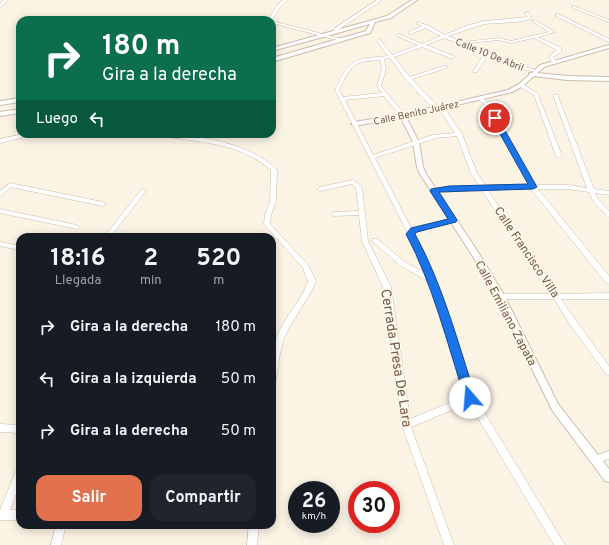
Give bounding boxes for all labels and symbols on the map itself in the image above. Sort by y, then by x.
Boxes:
street label: Calle 10 De Abril [453,36,526,75]
street label: Calle Benito Juárez [372,98,460,129]
pin [478,101,512,135]
street label: Calle Francisco Villa [490,204,563,301]
street label: Calle Emiliano Zapata [471,258,540,369]
street label: Cerrada Presa De Lara [376,288,415,429]
position arrow [449,377,491,419]
speed limit sign: 30 [348,481,400,533]

